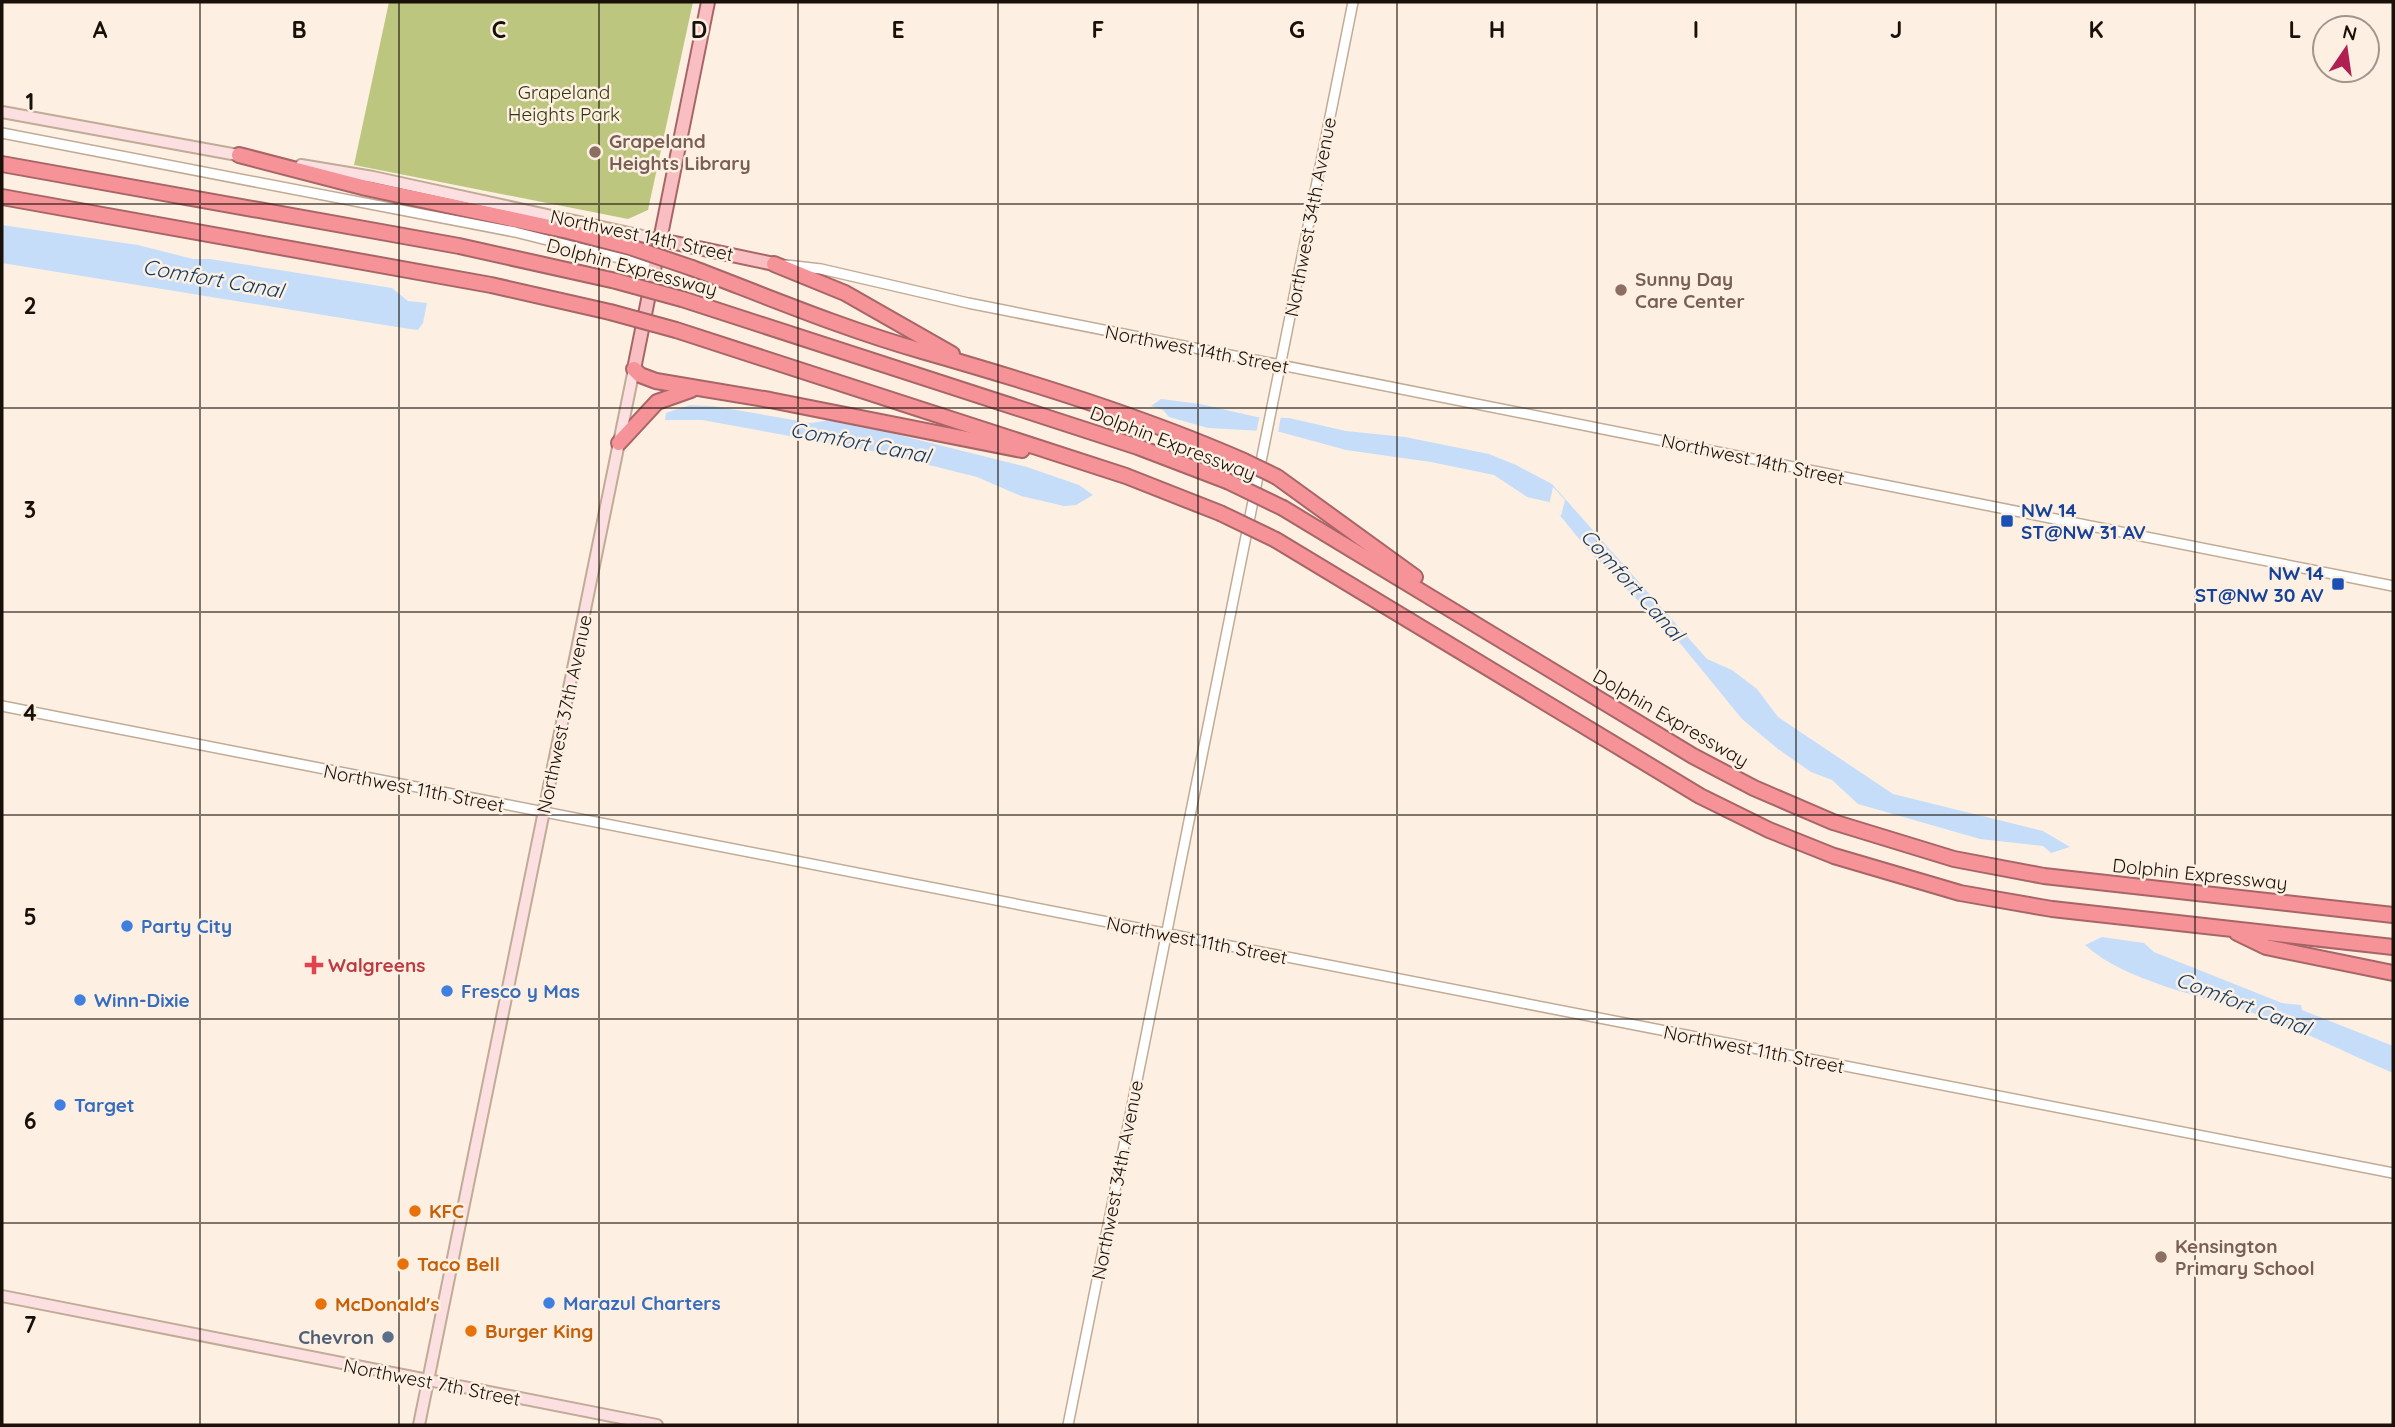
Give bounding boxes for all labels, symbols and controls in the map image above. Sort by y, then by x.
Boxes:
north arrow [2311,14,2381,84]
text: A [93,15,108,44]
text: B [291,15,307,44]
text: C [492,15,506,44]
text: D [691,15,707,44]
text: E [891,15,905,44]
text: F [1092,15,1104,44]
text: G [1289,15,1305,44]
text: H [1489,15,1505,44]
text: I [1693,15,1699,44]
text: J [1890,15,1902,44]
text: K [2088,15,2104,44]
text: L [2289,15,2301,44]
text: N [2340,19,2359,46]
park label: Grapeland Heights Park [508,80,620,126]
text: 1 [26,87,34,116]
street label: Northwest 34th Avenue [1279,115,1341,319]
place label: Grapeland Heights Library [609,129,751,175]
marker: Grapeland Heights Library [587,144,603,160]
street label: Northwest 14th Street [548,204,736,266]
street label: Dolphin Expressway [544,233,720,301]
water label: Comfort Canal [141,253,288,304]
place label: Sunny Day Care Center [1635,267,1745,313]
marker: Sunny Day Care Center [1613,282,1629,298]
text: 2 [23,291,37,320]
street label: Northwest 14th Street [1103,319,1291,379]
street label: Dolphin Expressway [1087,400,1259,486]
water label: Comfort Canal [788,416,935,469]
street label: Northwest 14th Street [1659,428,1847,490]
text: 3 [24,495,36,524]
place label: NW 14 ST@NW 31 AV [2021,498,2146,544]
marker: NW 14 ST@NW 31 AV [1999,513,2015,529]
water label: Comfort Canal [1576,523,1691,647]
place label: NW 14 ST@NW 30 AV [2195,561,2324,607]
marker: NW 14 ST@NW 30 AV [2330,576,2346,592]
street label: Northwest 37th Avenue [531,612,597,816]
street label: Dolphin Expressway [1589,664,1753,772]
text: 4 [23,698,37,727]
street label: Northwest 11th Street [321,759,507,817]
street label: Dolphin Expressway [2111,853,2289,895]
text: 5 [23,902,37,931]
street label: Northwest 11th Street [1104,911,1290,969]
place label: Party City [141,914,232,938]
marker: Party City [119,918,135,934]
place label: Walgreens [328,953,425,977]
marker: Walgreens [306,957,322,973]
water label: Comfort Canal [2172,965,2316,1041]
place label: Fresco y Mas [461,979,580,1003]
marker: Fresco y Mas [439,983,455,999]
place label: Winn-Dixie [94,988,190,1012]
marker: Winn-Dixie [72,992,88,1008]
street label: Northwest 11th Street [1661,1020,1847,1078]
street label: Northwest 34th Avenue [1086,1078,1148,1282]
place label: Target [74,1093,135,1117]
marker: Target [52,1097,68,1113]
text: 6 [24,1106,36,1135]
place label: KFC [429,1199,464,1223]
marker: KFC [407,1203,423,1219]
place label: Kensington Primary School [2175,1234,2315,1280]
marker: Kensington Primary School [2153,1249,2169,1265]
place label: Taco Bell [417,1252,500,1276]
marker: Taco Bell [395,1256,411,1272]
place label: Marazul Charters [563,1291,721,1315]
place label: McDonald's [335,1292,439,1316]
marker: Marazul Charters [541,1295,557,1311]
marker: McDonald's [313,1296,329,1312]
text: 7 [24,1310,37,1339]
place label: Burger King [485,1319,593,1343]
marker: Burger King [463,1323,479,1339]
place label: Chevron [298,1325,374,1349]
marker: Chevron [380,1329,396,1345]
street label: Northwest 7th Street [342,1353,522,1411]

